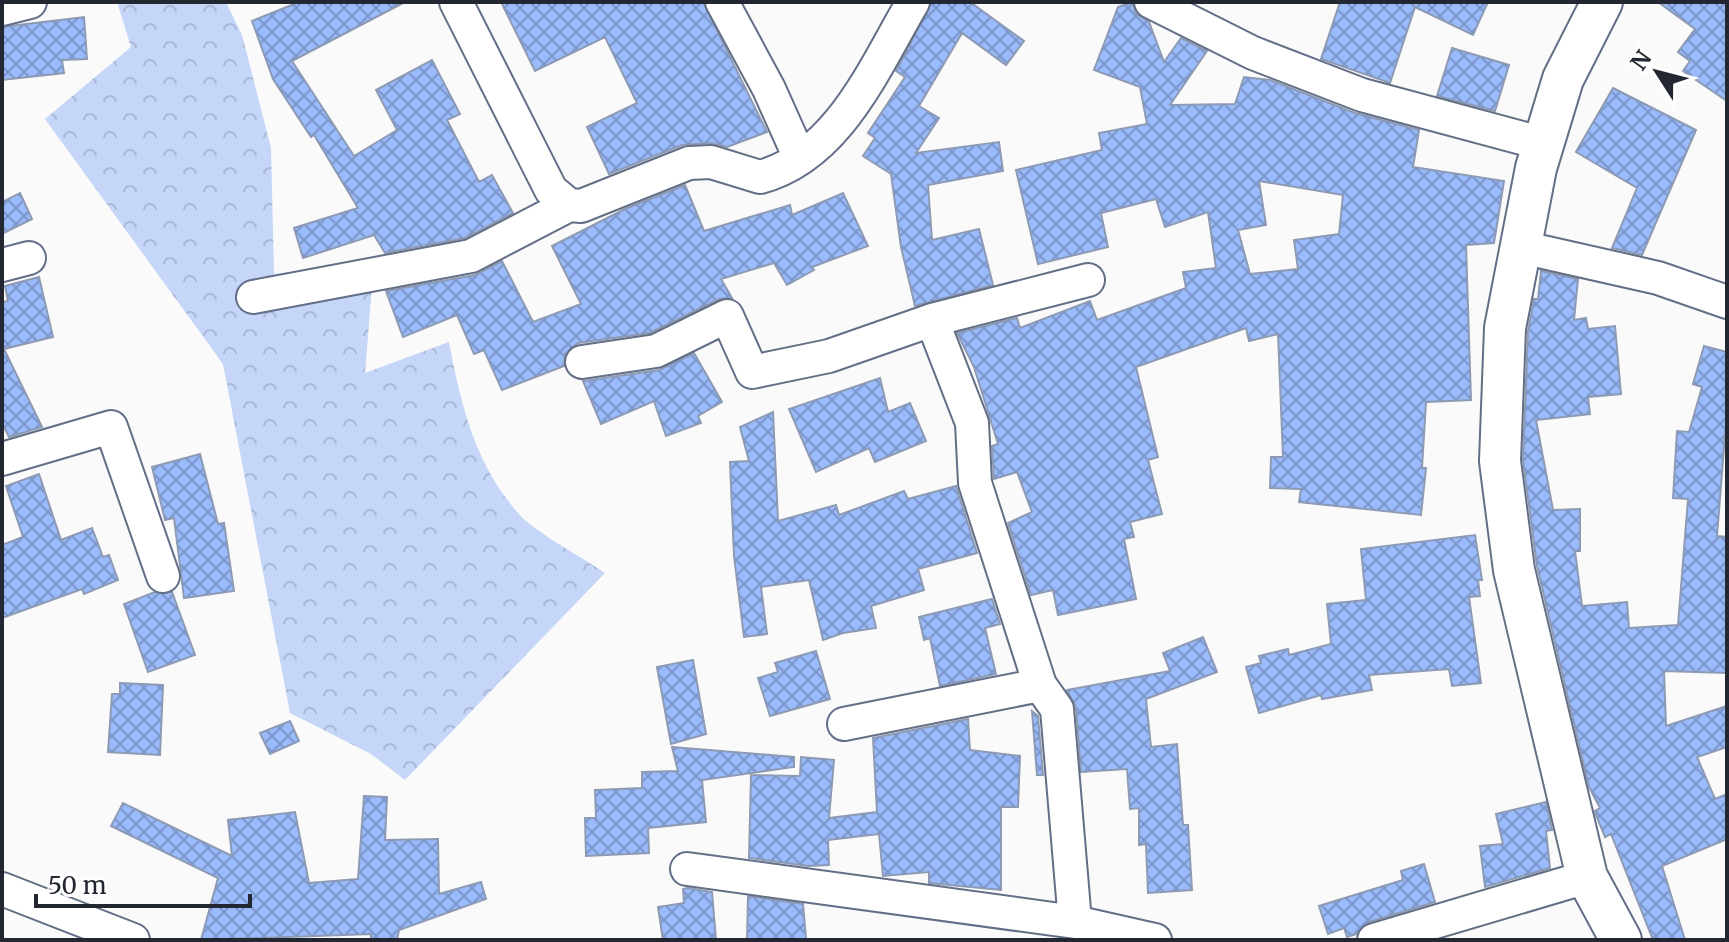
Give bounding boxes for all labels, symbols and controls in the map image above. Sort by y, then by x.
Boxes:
north arrow [1617,32,1697,112]
text: N [1624,44,1658,76]
scale bar [36,858,250,908]
text: 50 m [48,870,107,901]

